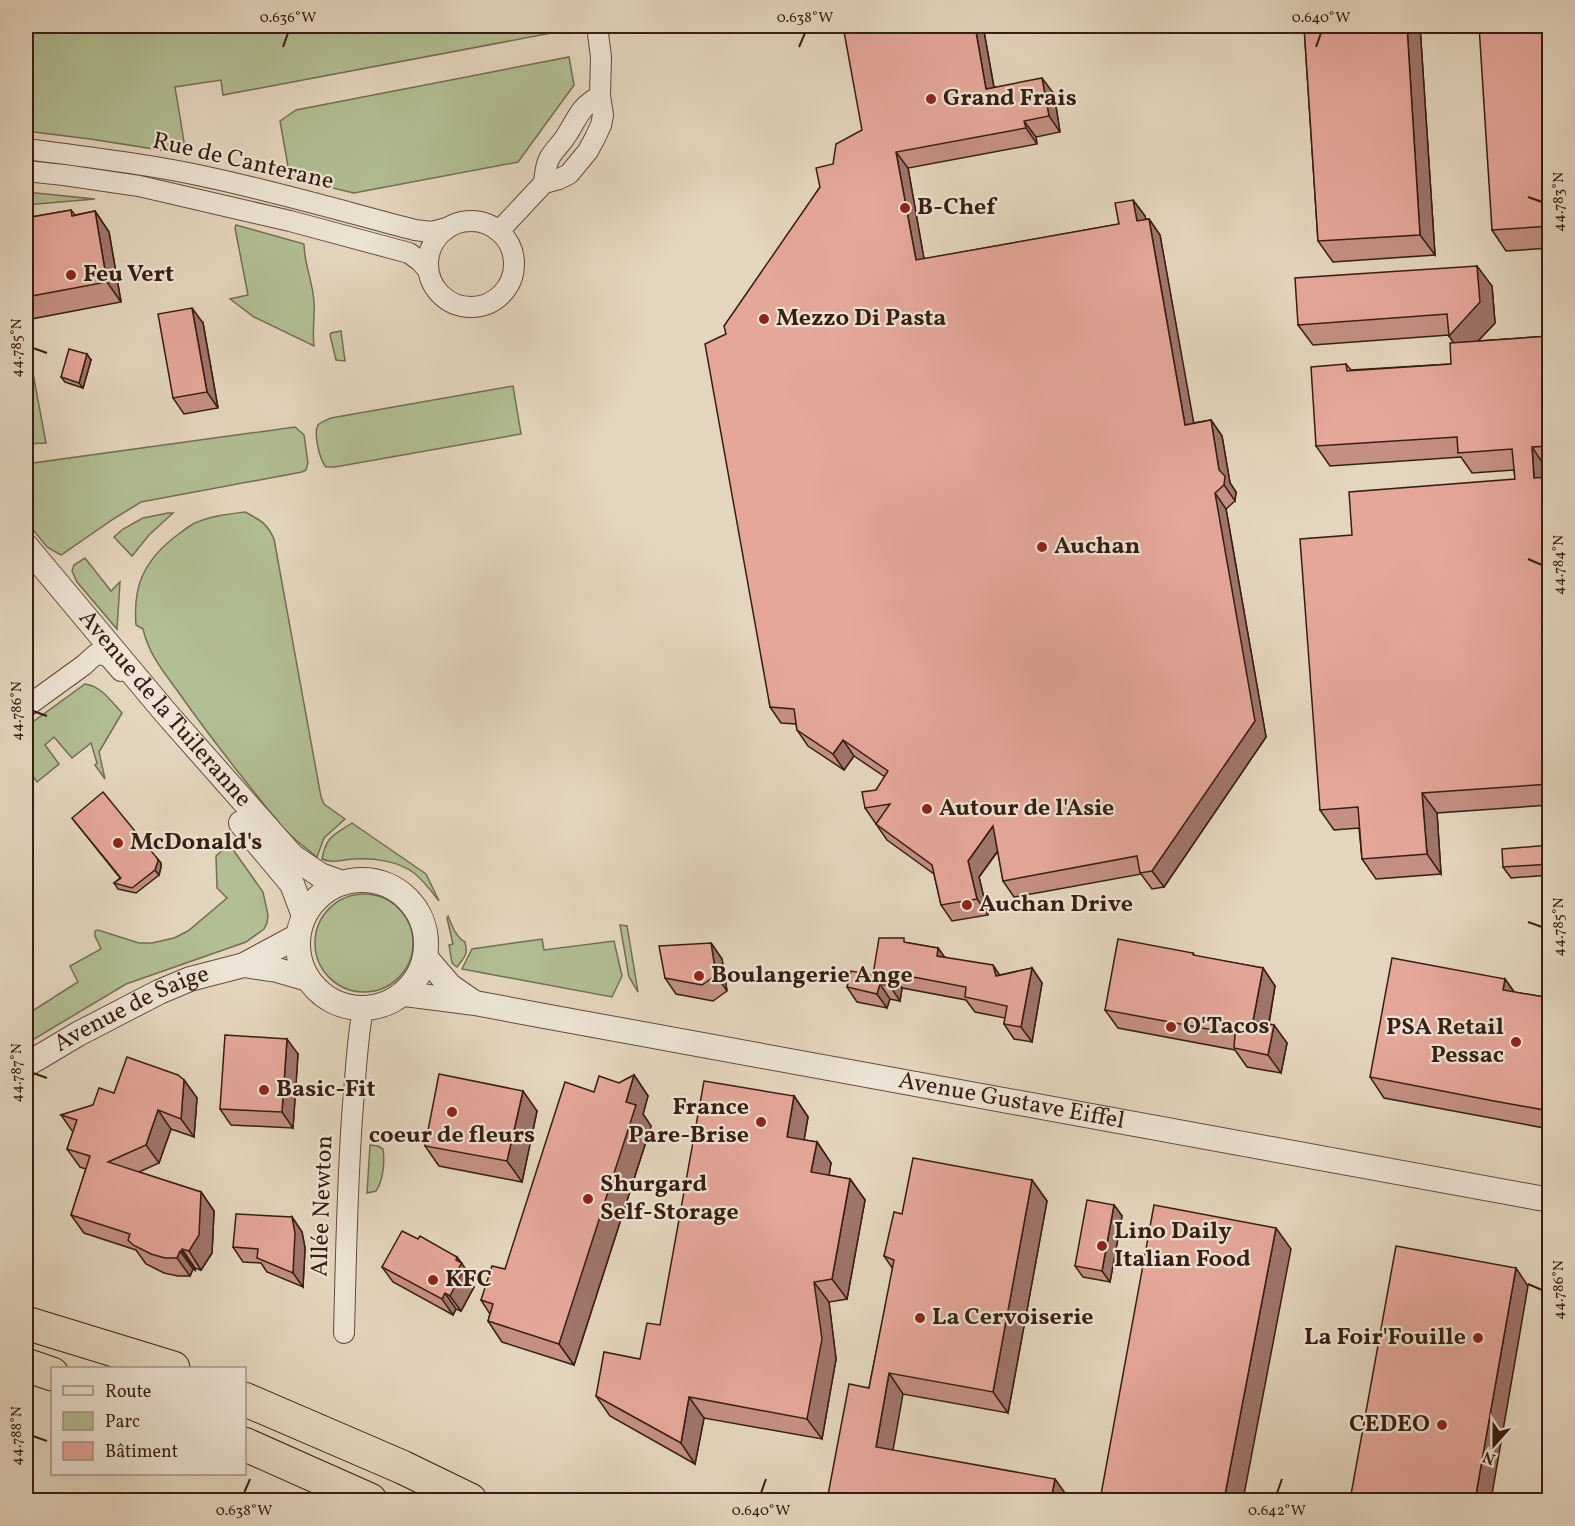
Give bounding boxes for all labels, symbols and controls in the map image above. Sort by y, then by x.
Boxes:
text: 0.636°W [260,8,316,29]
text: 0.638°W [777,8,833,29]
text: 0.640°W [1292,8,1350,29]
place label: Grand Frais [943,82,1077,116]
marker: Grand Frais [924,92,938,106]
street label: Rue de Canterane [149,125,337,199]
text: 44.783°N [1549,172,1570,232]
place label: B-Chef [917,191,998,225]
marker: B-Chef [898,201,912,215]
place label: Feu Vert [83,258,174,292]
marker: Feu Vert [64,268,78,282]
place label: Mezzo Di Pasta [776,302,946,336]
marker: Mezzo Di Pasta [757,312,771,326]
text: 44.785°N [7,318,28,378]
place label: Auchan [1054,530,1141,564]
text: 44.784°N [1549,535,1570,595]
marker: Auchan [1035,540,1049,554]
street label: Avenue de la Tuileranne [70,603,259,815]
text: 44.786°N [7,681,28,741]
place label: Autour de l'Asie [939,792,1114,826]
marker: Autour de l'Asie [920,802,934,816]
place label: McDonald's [130,826,262,860]
marker: McDonald's [111,836,125,850]
place label: Auchan Drive [979,888,1133,922]
text: 44.785°N [1549,897,1570,957]
marker: Auchan Drive [960,898,974,912]
street label: Avenue de Saige [48,958,213,1061]
place label: Boulangerie Ange [711,959,913,993]
marker: Boulangerie Ange [692,969,706,983]
place label: O'Tacos [1183,1010,1270,1044]
place label: PSA Retail Pessac [1386,1011,1504,1073]
marker: O'Tacos [1164,1020,1178,1034]
marker: PSA Retail Pessac [1509,1035,1523,1049]
text: 44.787°N [7,1043,28,1103]
street label: Avenue Gustave Eiffel [896,1064,1127,1139]
place label: Basic-Fit [276,1073,376,1107]
marker: Basic-Fit [257,1083,271,1097]
place label: France Pare-Brise [628,1091,749,1153]
marker: coeur de fleurs [445,1105,459,1119]
marker: France Pare-Brise [754,1115,768,1129]
place label: coeur de fleurs [369,1119,535,1153]
street label: Allée Newton [304,1135,342,1277]
place label: Shurgard Self-Storage [600,1168,739,1230]
marker: Shurgard Self-Storage [581,1192,595,1206]
place label: Lino Daily Italian Food [1114,1215,1251,1277]
marker: Lino Daily Italian Food [1095,1239,1109,1253]
text: 44.786°N [1549,1260,1570,1320]
place label: KFC [445,1263,492,1297]
marker: KFC [426,1273,440,1287]
place label: La Cervoiserie [932,1301,1094,1335]
marker: La Cervoiserie [913,1311,927,1325]
place label: La Foir'Fouille [1304,1321,1466,1355]
marker: La Foir'Fouille [1471,1331,1485,1345]
legend [51,1367,246,1475]
text: Route [105,1380,151,1405]
text: 44.788°N [7,1406,28,1466]
place label: CEDEO [1349,1408,1430,1442]
text: Parc [105,1410,140,1435]
north arrow [1464,1415,1524,1475]
marker: CEDEO [1435,1418,1449,1432]
text: Bâtiment [105,1440,178,1465]
text: N [1480,1445,1499,1469]
text: 0.638°W [216,1501,272,1522]
text: 0.640°W [732,1501,790,1522]
text: 0.642°W [1248,1501,1306,1522]

